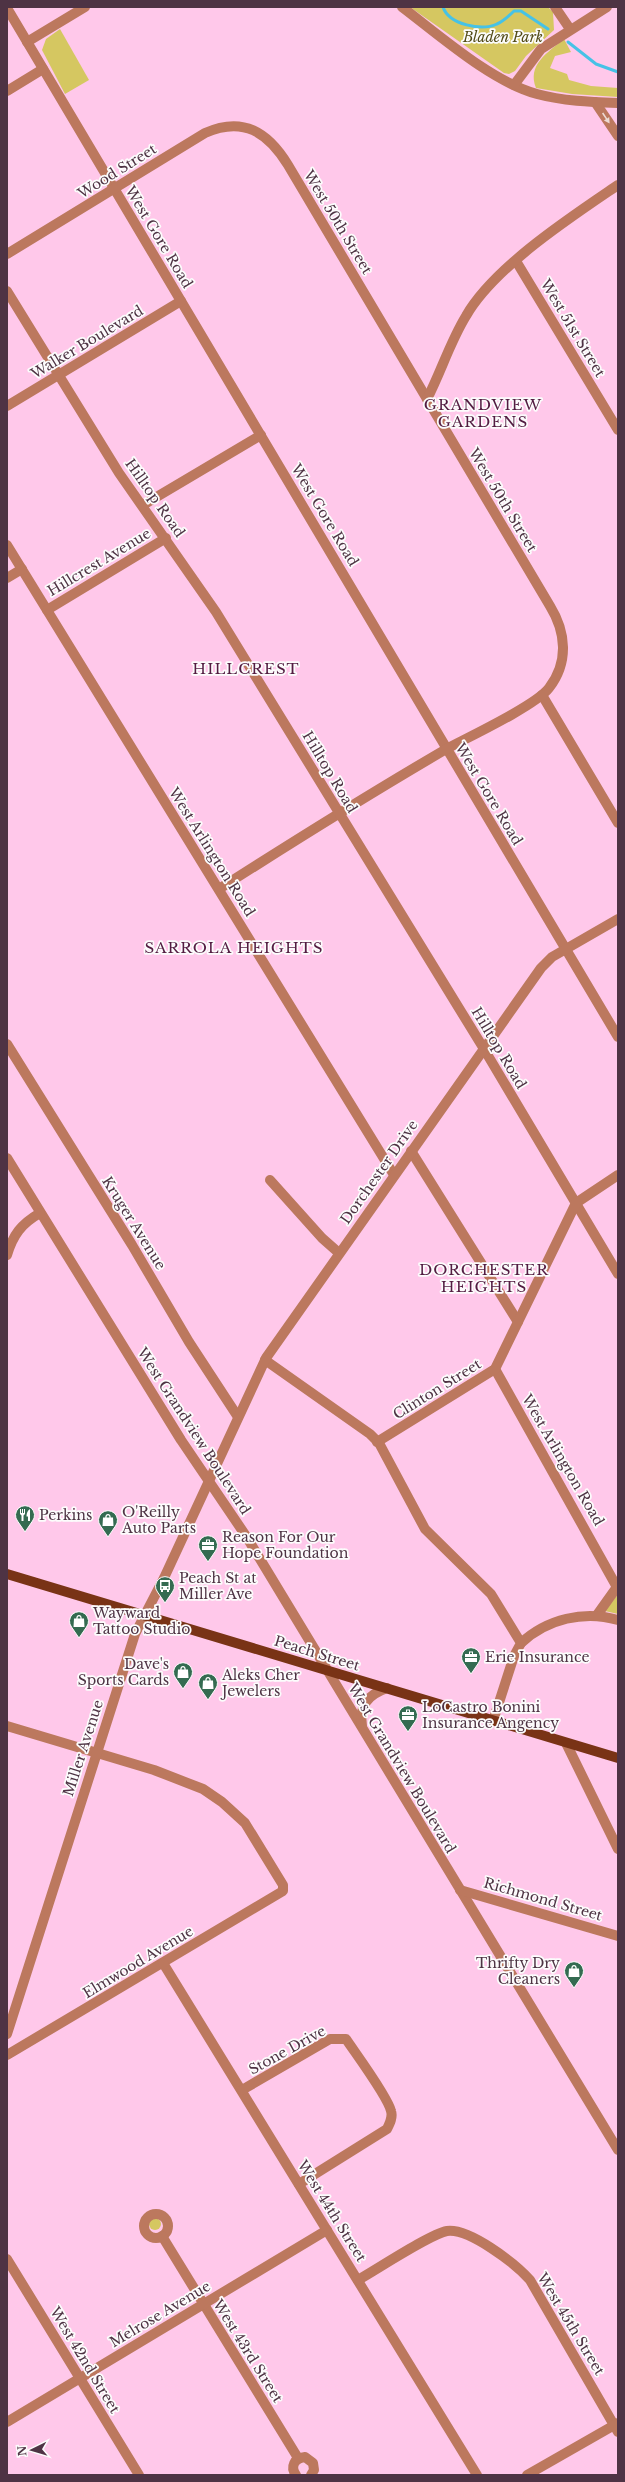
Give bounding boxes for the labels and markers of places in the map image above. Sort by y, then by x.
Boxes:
place label: O'Reilly Auto Parts [121,1503,196,1537]
restaurant icon: Perkins [14,1504,36,1532]
place label: Perkins [39,1506,92,1524]
shop icon: O'Reilly Auto Parts [97,1509,119,1537]
place label: Reason For Our Hope Foundation [222,1528,349,1562]
office icon: Reason For Our Hope Foundation [197,1534,219,1562]
place label: Peach St at Miller Ave [179,1569,257,1603]
bus stop icon: Peach St at Miller Ave [154,1575,176,1603]
place label: Wayward Tattoo Studio [92,1604,190,1638]
shop icon: Wayward Tattoo Studio [68,1610,90,1638]
office icon: Erie Insurance [460,1646,482,1674]
place label: Erie Insurance [485,1648,589,1666]
place label: Dave's Sports Cards [78,1655,169,1689]
shop icon: Dave's Sports Cards [172,1661,194,1689]
place label: Aleks Cher Jewelers [220,1666,300,1700]
shop icon: Aleks Cher Jewelers [197,1672,219,1700]
place label: LoCastro Bonini Insurance Angency [422,1698,559,1732]
office icon: LoCastro Bonini Insurance Angency [397,1704,419,1732]
place label: Thrifty Dry Cleaners [476,1954,560,1988]
shop icon: Thrifty Dry Cleaners [563,1960,585,1988]

